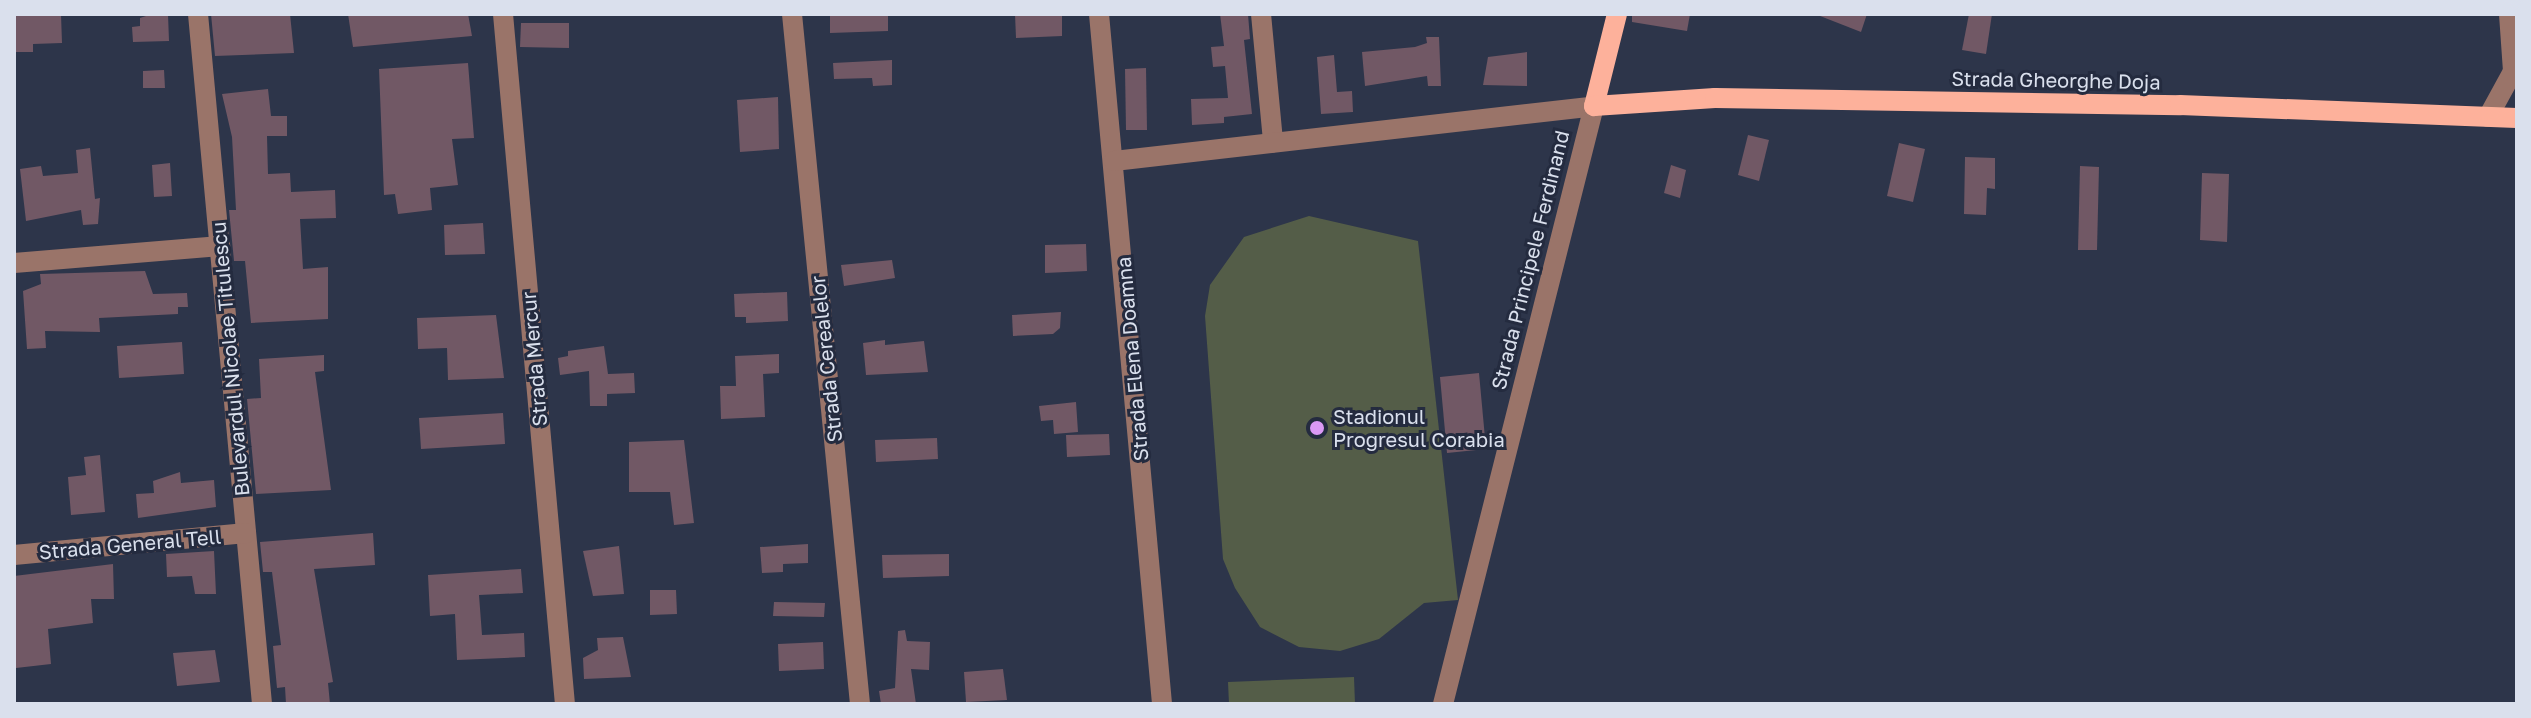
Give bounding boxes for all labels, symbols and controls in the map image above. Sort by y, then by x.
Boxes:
street label: Strada Gheorghe Doja [1951,66,2161,94]
street label: Strada Principele Ferdinand [1486,128,1574,392]
street label: Bulevardul Nicolae Titulescu [206,221,254,497]
street label: Strada Elena Doamna [1111,256,1153,462]
street label: Strada Cerealelor [805,275,847,443]
street label: Strada Mercur [516,291,552,427]
place label: Stadionul Progresul Corabia [1333,404,1505,451]
marker: Stadionul Progresul Corabia [1308,419,1326,437]
street label: Strada General Tell [38,524,222,564]

